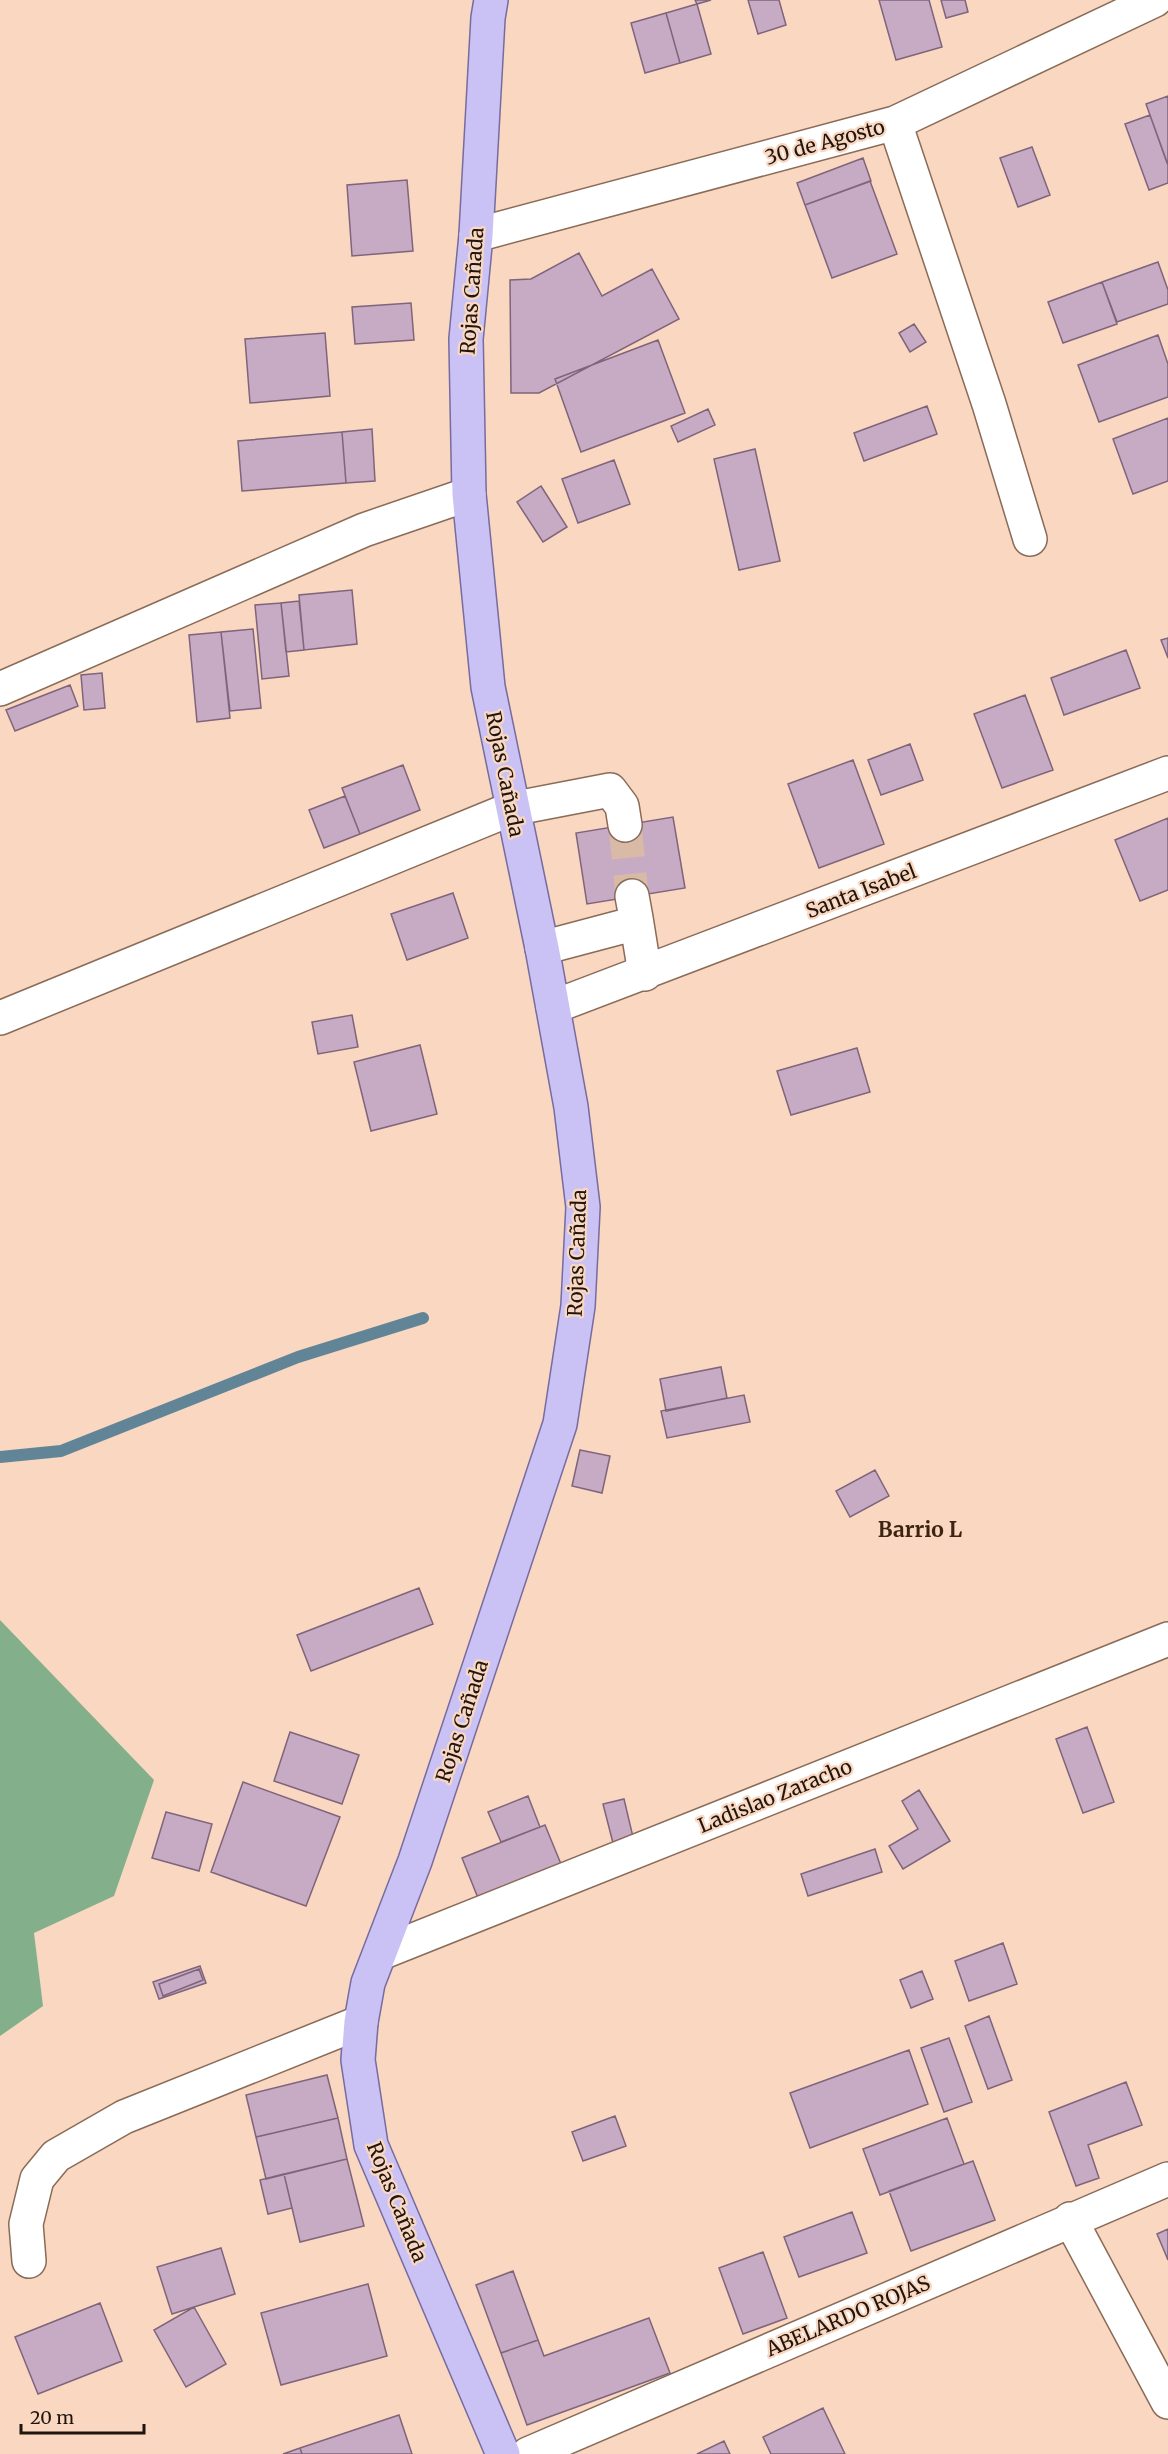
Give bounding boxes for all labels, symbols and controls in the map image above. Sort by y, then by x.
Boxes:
street label: 30 de Agosto [762,113,888,169]
street label: Rojas Cañada [455,226,488,355]
street label: Rojas Cañada [481,709,530,839]
street label: Santa Isabel [802,858,920,923]
street label: Rojas Cañada [562,1189,591,1317]
district label: Barrio L [878,1516,963,1543]
street label: Rojas Cañada [430,1656,493,1785]
street label: Ladislao Zaracho [694,1753,856,1838]
street label: Rojas Cañada [362,2138,433,2266]
street label: ABELARDO ROJAS [761,2270,934,2362]
scale bar [21,2397,144,2435]
text: 20 m [30,2406,74,2429]

